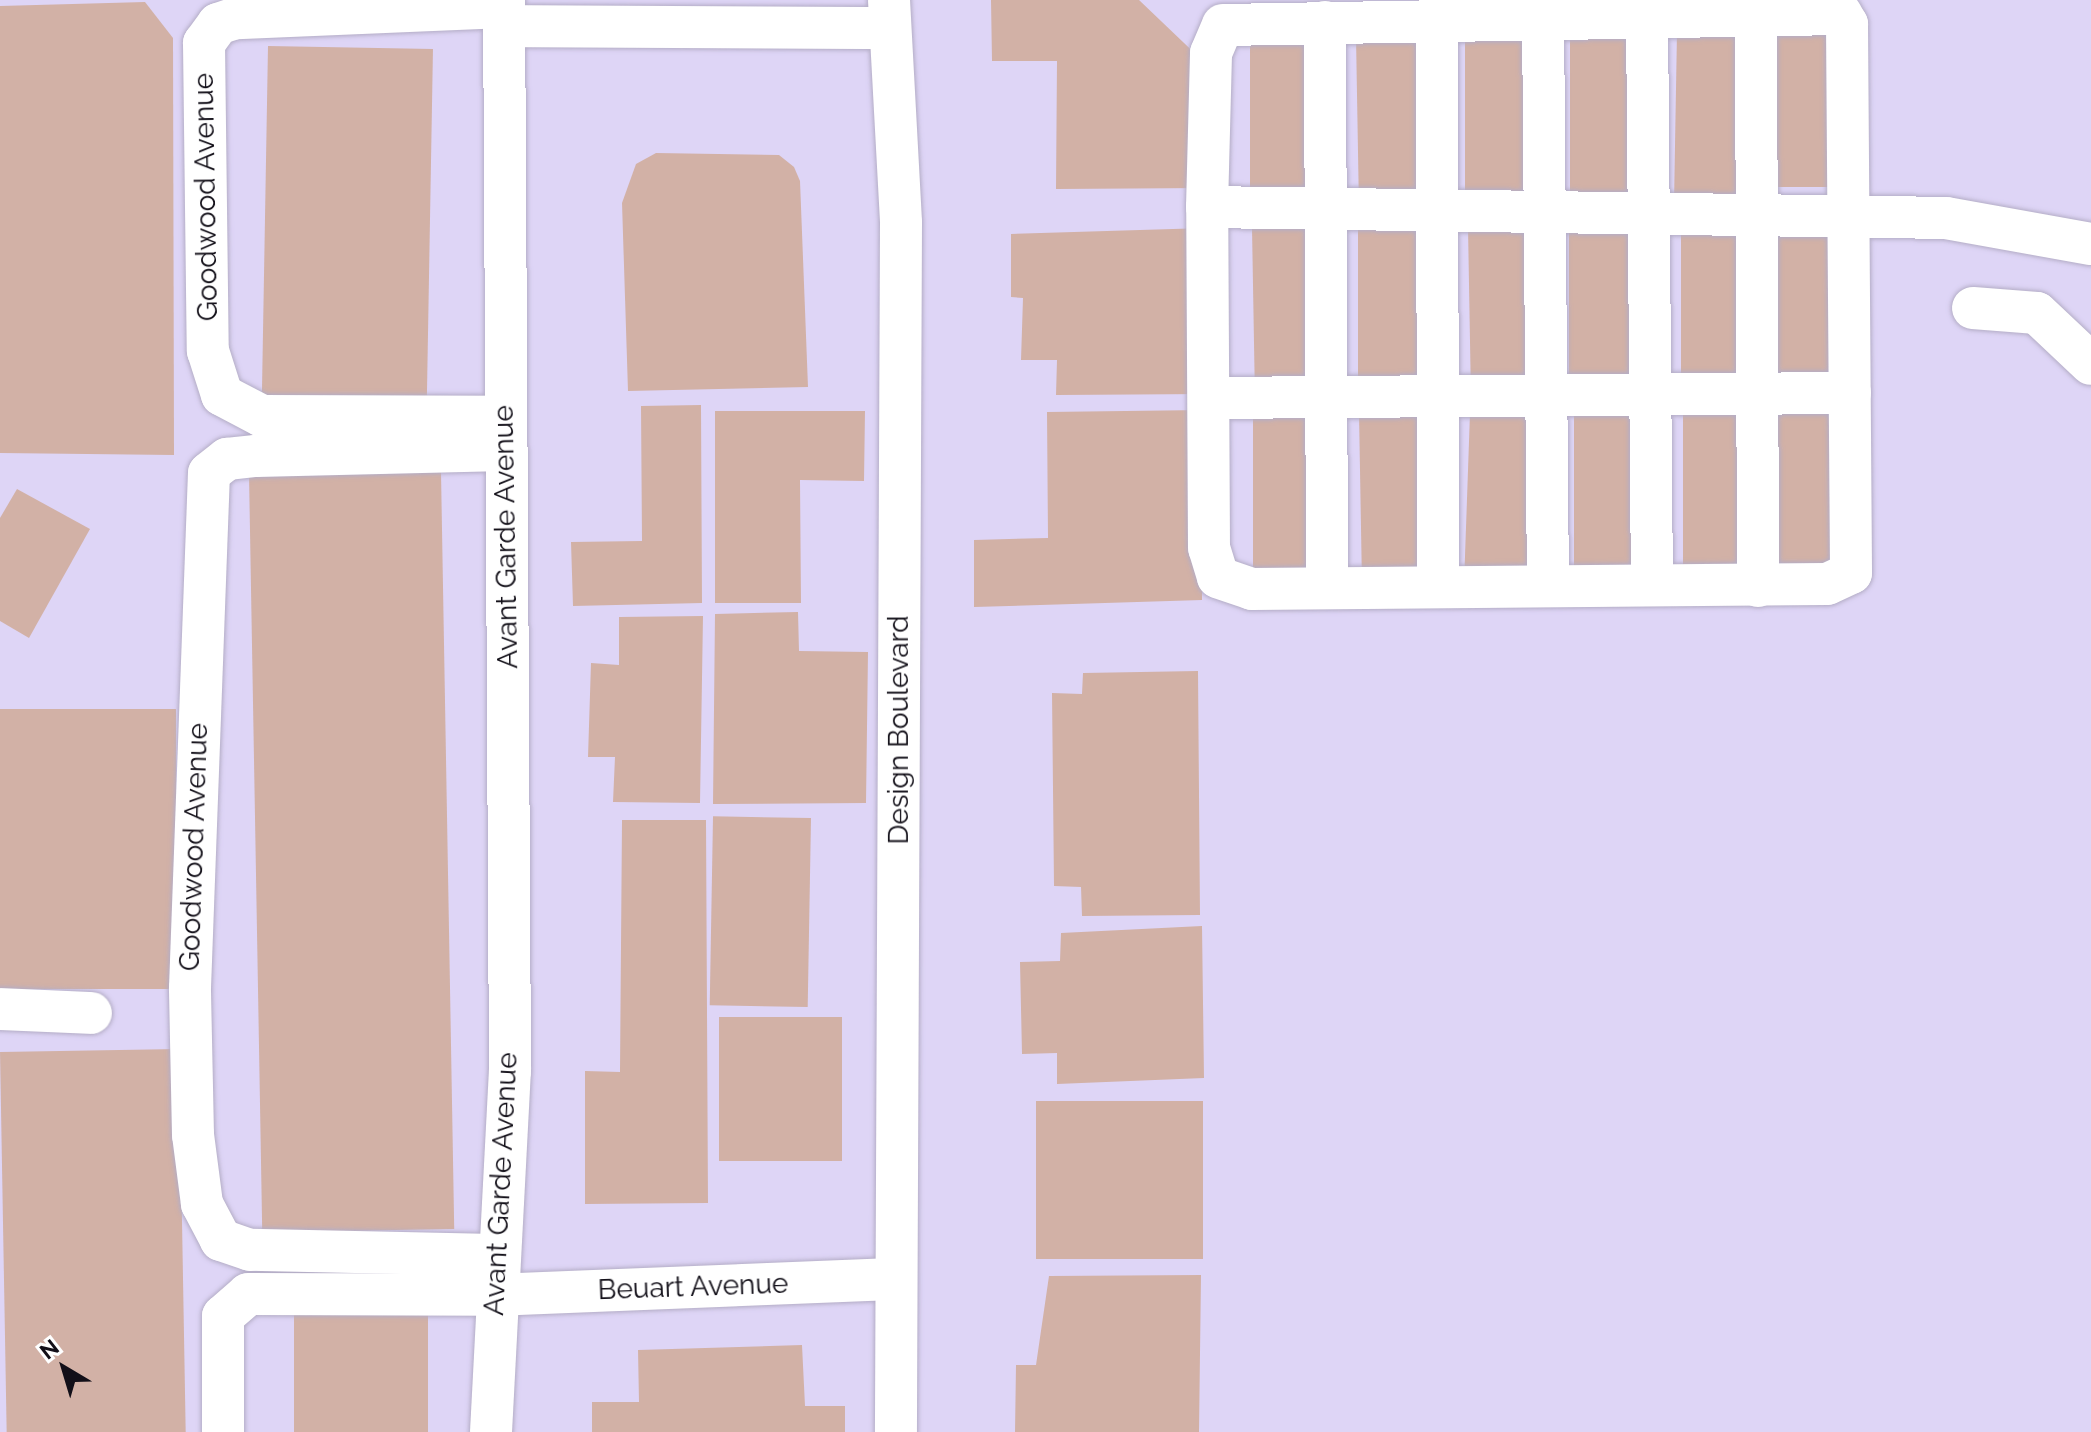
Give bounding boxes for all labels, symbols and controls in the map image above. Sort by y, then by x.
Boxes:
street label: Goodwood Avenue [187,72,225,322]
street label: Avant Garde Avenue [487,404,525,670]
street label: Design Boulevard [882,615,916,845]
street label: Goodwood Avenue [173,722,215,972]
street label: Avant Garde Avenue [477,1051,525,1317]
street label: Beuart Avenue [597,1267,789,1307]
north arrow [24,1328,104,1408]
text: N [35,1334,64,1365]

